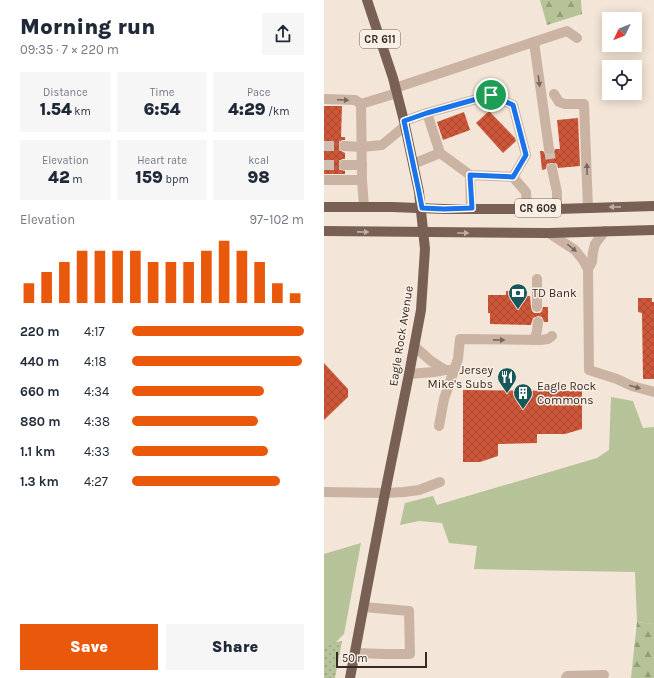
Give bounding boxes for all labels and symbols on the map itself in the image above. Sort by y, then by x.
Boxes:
north arrow [602,12,642,52]
road number: CR 611 [360,30,400,48]
one-way arrow [536,75,542,87]
pin [474,78,508,112]
one-way arrow [337,96,349,103]
one-way arrow [584,162,590,175]
road number: CR 609 [515,199,561,217]
one-way arrow [609,204,621,211]
one-way arrow [357,229,370,235]
one-way arrow [457,230,470,236]
one-way arrow [566,244,577,252]
bank icon: TD Bank [507,282,529,310]
street label: Eagle Rock Avenue [386,285,416,387]
place label: TD Bank [532,286,577,300]
one-way arrow [493,337,506,343]
place label: Jersey Mike's Subs [428,363,493,391]
restaurant icon: Jersey Mike's Subs [496,366,518,394]
place label: Eagle Rock Commons [537,379,597,407]
building icon: Eagle Rock Commons [512,382,534,410]
one-way arrow [630,384,642,390]
scale bar [336,650,427,669]

